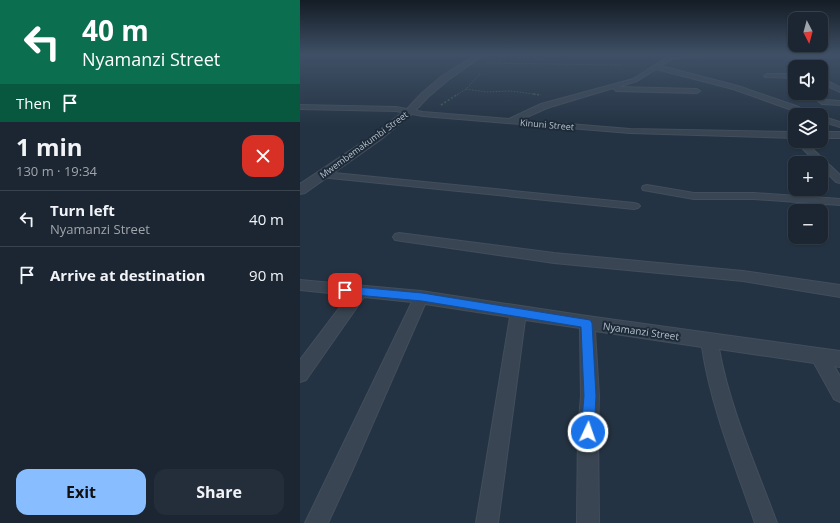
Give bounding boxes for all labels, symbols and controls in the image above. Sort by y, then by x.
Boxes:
text: 40 m [82,11,149,49]
north arrow [788,12,828,52]
map controls [788,12,828,244]
icon: left [16,16,68,68]
text: Nyamanzi Street [82,47,220,71]
button: sound [788,60,828,100]
icon: arrive [59,92,81,114]
text: Then [16,93,51,113]
street label: Mwembemakumbi Street [317,108,410,181]
button: layers [788,108,828,148]
street label: Kinuni Street [520,116,575,133]
text: 1 min [16,130,83,163]
button: close [242,135,284,177]
button: + [788,156,828,196]
text: 130 m · 19:34 [16,162,97,180]
text: Turn left [50,200,115,220]
button: − [788,204,828,244]
icon: left [16,208,38,230]
text: 40 m [249,209,284,229]
text: Nyamanzi Street [50,220,150,238]
icon: arrive [16,264,38,286]
text: Arrive at destination [50,265,205,285]
text: 90 m [249,265,284,285]
pin [328,273,362,307]
icon: arrive [334,279,356,301]
street label: Nyamanzi Street [602,319,680,343]
position arrow [567,411,609,453]
button: Exit [16,469,146,515]
button: Share [154,469,284,515]

